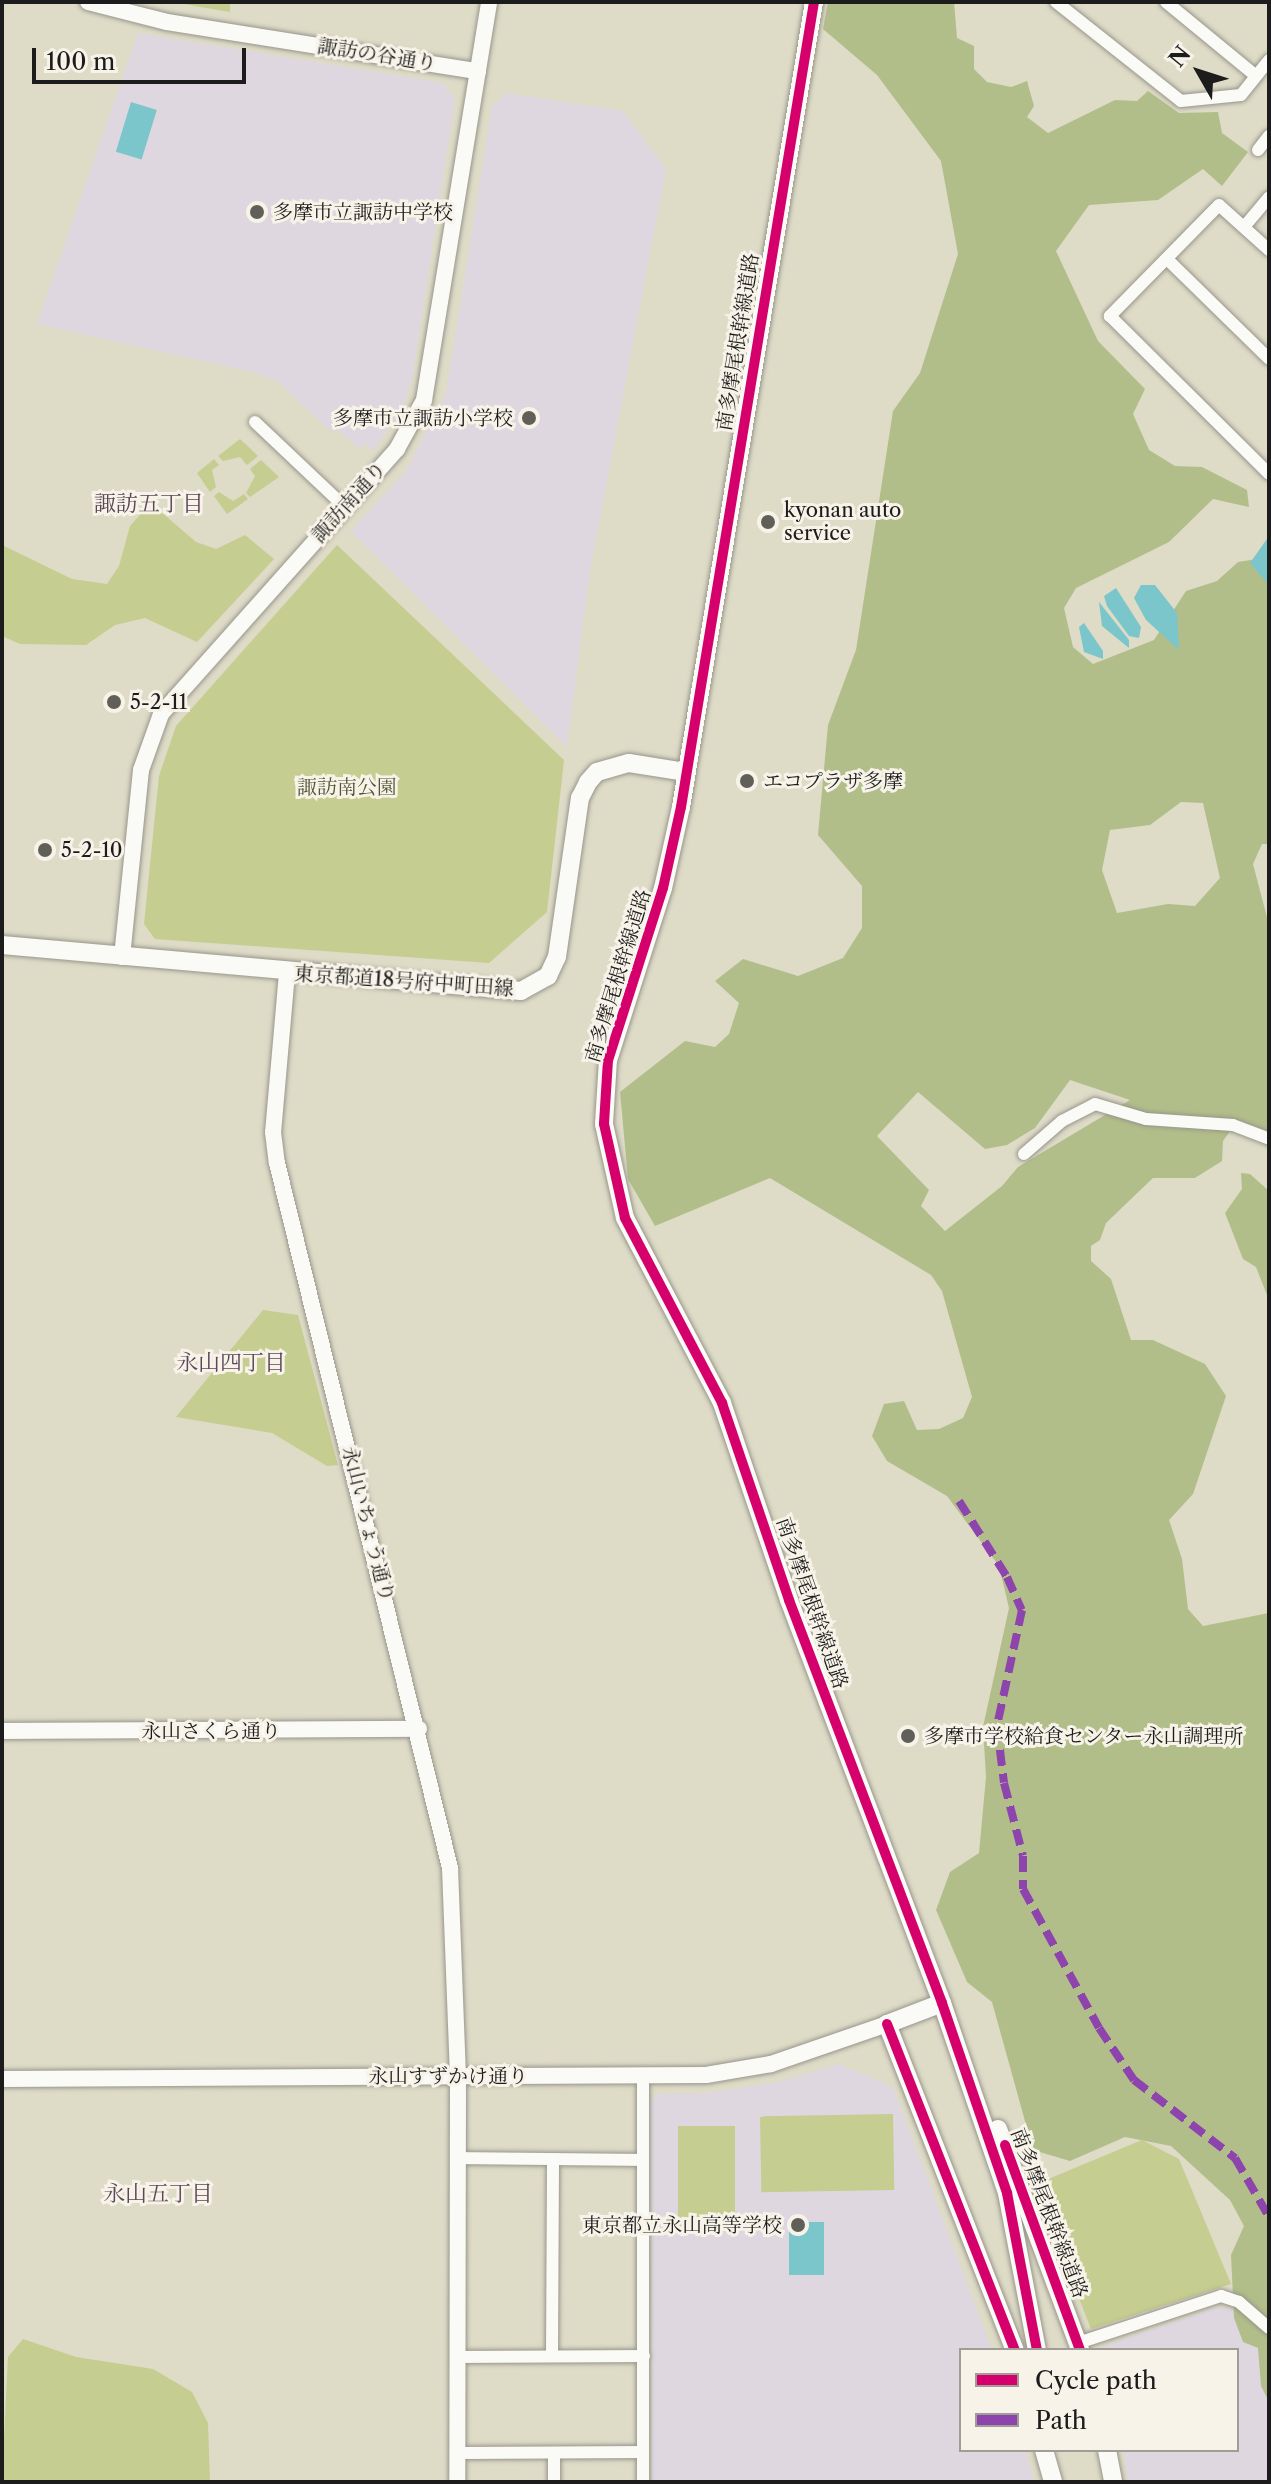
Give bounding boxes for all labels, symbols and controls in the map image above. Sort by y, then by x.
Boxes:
scale bar [36,32,250,82]
north arrow [1159,32,1239,112]
street label: 諏訪の谷通り [316,34,438,76]
text: N [1163,41,1196,73]
text: 100 m [46,47,115,76]
place label: 多摩市立諏訪中学校 [273,200,453,224]
marker: 多摩市立諏訪中学校 [248,203,266,221]
street label: 南多摩尾根幹線道路 [712,251,764,433]
place label: 多摩市立諏訪小学校 [333,406,513,430]
marker: 多摩市立諏訪小学校 [520,409,538,427]
street label: 諏訪南通り [307,457,391,547]
district label: 諏訪五丁目 [94,491,204,517]
place label: kyonan auto service [784,498,901,545]
marker: kyonan auto service [759,513,777,531]
place label: 5-2-11 [130,690,187,714]
marker: 5-2-11 [105,693,123,711]
place label: エコプラザ多摩 [763,769,903,793]
marker: エコプラザ多摩 [738,772,756,790]
park label: 諏訪南公園 [297,775,397,799]
place label: 5-2-10 [61,838,123,862]
marker: 5-2-10 [36,841,54,859]
street label: 南多摩尾根幹線道路 [580,886,656,1066]
street label: 東京都道18号府中町田線 [293,961,515,1001]
district label: 永山四丁目 [176,1350,286,1376]
street label: 永山いちょう通り [337,1443,399,1605]
street label: 南多摩尾根幹線道路 [771,1514,853,1692]
street label: 永山さくら通り [141,1719,281,1743]
place label: 多摩市学校給食センター永山調理所 [924,1724,1244,1748]
marker: 多摩市学校給食センター永山調理所 [899,1727,917,1745]
street label: 永山すずかけ通り [368,2064,528,2088]
street label: 南多摩尾根幹線道路 [1006,2125,1092,2301]
district label: 永山五丁目 [103,2181,213,2207]
place label: 東京都立永山高等学校 [582,2213,782,2237]
marker: 東京都立永山高等学校 [789,2216,807,2234]
legend [959,2348,1239,2452]
text: Cycle path [1035,2366,1157,2395]
text: Path [1035,2406,1087,2435]

